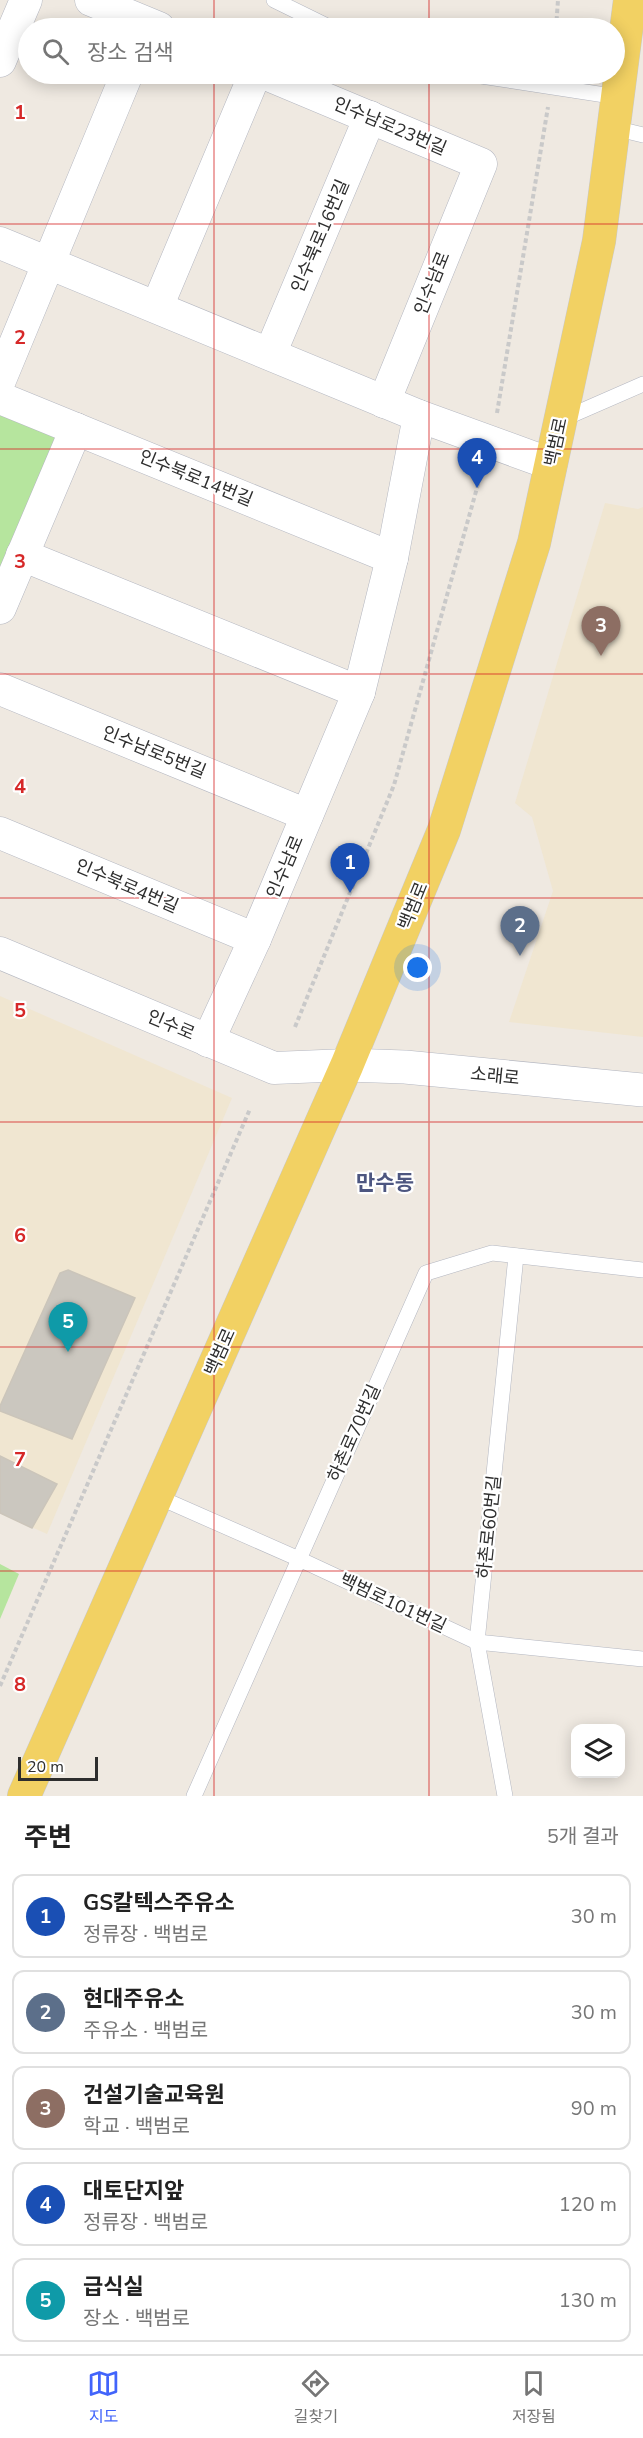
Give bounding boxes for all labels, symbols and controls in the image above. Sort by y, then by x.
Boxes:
search box [18,18,625,84]
icon: search [39,35,72,68]
text: 장소 검색 [87,38,174,68]
street label: 인수남로23번길 [330,91,450,161]
text: 1 [14,99,26,126]
street label: 인수북로16번길 [285,176,355,296]
street label: 인수남로 [408,248,456,318]
text: 2 [14,324,26,351]
street label: 백범로 [539,415,573,469]
pin: 4 [458,438,496,488]
street label: 인수북로14번길 [135,444,257,512]
text: 3 [14,548,26,575]
pin: 3 [582,606,620,656]
street label: 인수남로5번길 [98,720,210,784]
text: 4 [14,773,26,800]
street label: 인수남로 [261,832,309,902]
pin: 1 [330,844,370,893]
street label: 인수북로4번길 [72,853,182,919]
street label: 백범로 [393,878,433,934]
pin: 2 [500,906,540,956]
your location [403,953,432,982]
text: 5 [14,997,26,1024]
street label: 인수로 [143,1004,199,1046]
street label: 소래로 [469,1061,521,1091]
district label: 만수동 [356,1169,414,1197]
text: 6 [14,1222,26,1249]
pin: 5 [48,1302,88,1352]
street label: 백범로 [199,1324,241,1380]
street label: 하촌로70번길 [322,1380,386,1486]
text: 7 [14,1446,26,1473]
street label: 하촌로60번길 [472,1474,506,1580]
street label: 백범로101번길 [336,1568,450,1638]
text: 8 [14,1671,26,1698]
map controls [571,1724,625,1778]
button: layers [571,1724,625,1778]
scale bar [18,1754,98,1782]
text: 20 m [27,1756,64,1778]
text: 주변 [24,1820,72,1855]
text: 5개 결과 [547,1823,619,1850]
text: GS칼텍스주유소 [83,1888,235,1918]
text: 1 [40,1903,52,1930]
text: 30 m [571,1903,617,1930]
text: 정류장 · 백범로 [83,1921,208,1948]
text: 현대주유소 [83,1984,184,2014]
text: 2 [40,1999,52,2026]
text: 30 m [571,1999,617,2026]
text: 주유소 · 백범로 [83,2017,208,2044]
text: 건설기술교육원 [83,2080,225,2110]
text: 3 [40,2095,52,2122]
text: 90 m [571,2095,617,2122]
text: 학교 · 백범로 [83,2113,190,2140]
text: 대토단지앞 [83,2176,184,2206]
text: 4 [40,2191,52,2218]
text: 120 m [559,2191,617,2218]
text: 정류장 · 백범로 [83,2209,208,2236]
text: 급식실 [83,2272,144,2302]
text: 5 [40,2287,52,2314]
text: 130 m [559,2287,617,2314]
text: 장소 · 백범로 [83,2305,190,2332]
tab: 지도 [87,2367,120,2428]
tab: 길찾기 [294,2367,338,2428]
tab: 저장됨 [512,2367,556,2428]

